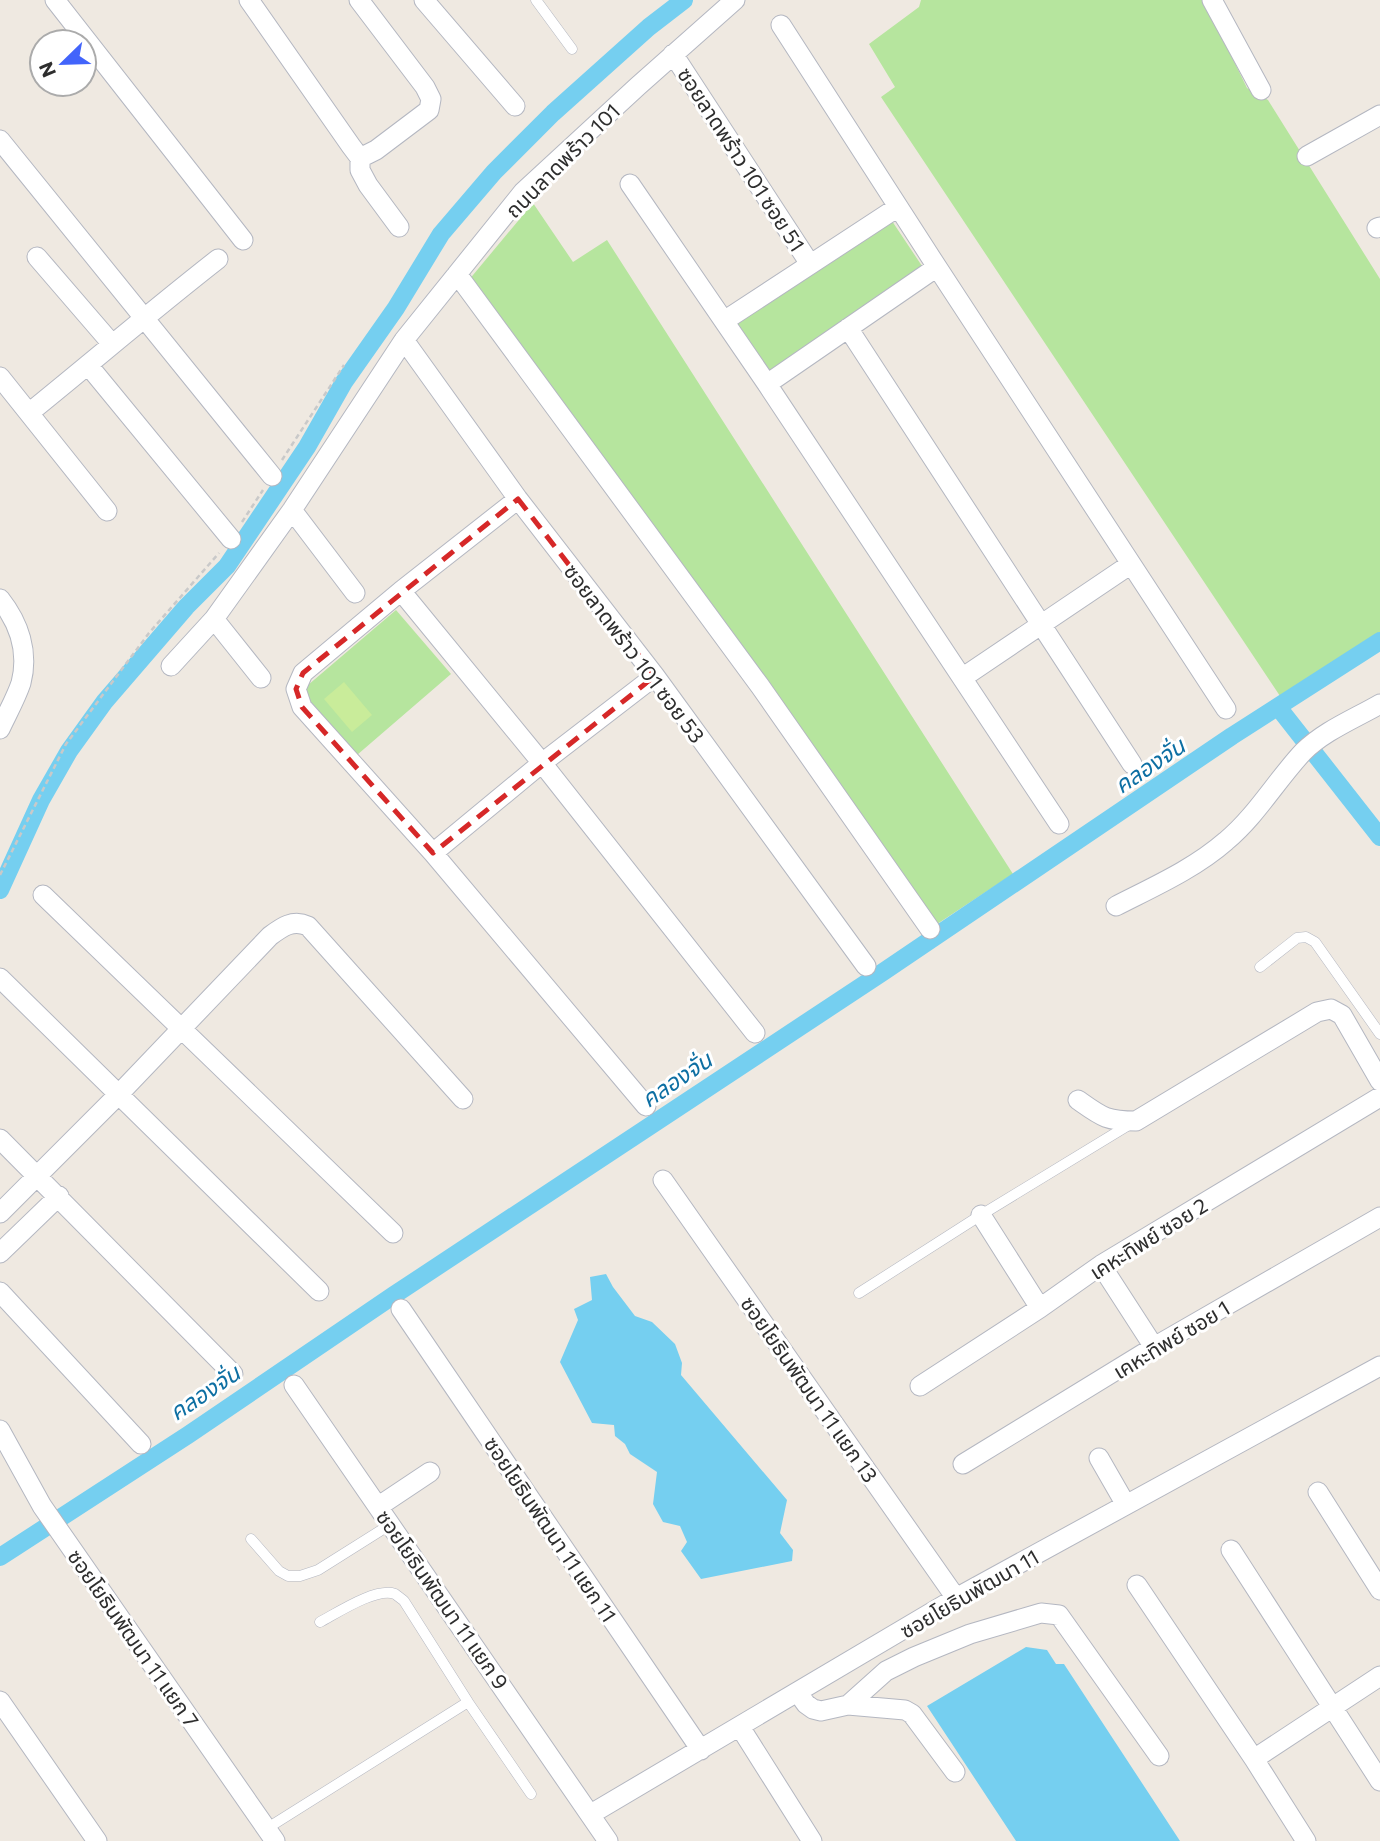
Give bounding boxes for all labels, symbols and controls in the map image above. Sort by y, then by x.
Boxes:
north arrow [28,28,98,98]
text: N [34,59,60,81]
street label: ซอยลาดพร้าว 101 ซอย 51 [673,62,811,256]
street label: ถนนลาดพร้าว 101 [500,98,624,222]
street label: ซอยลาดพร้าว 101 ซอย 53 [560,559,710,747]
water label: คลองจั่น [1108,730,1191,799]
water label: คลองจั่น [635,1044,718,1113]
street label: เคหะทิพย์ ซอย 2 [1085,1192,1211,1284]
street label: ซอยโยธินพัฒนา 11 แยก 13 [736,1291,884,1487]
street label: เคหะทิพย์ ซอย 1 [1108,1294,1234,1384]
water label: คลองจั่น [163,1357,246,1426]
street label: ซอยโยธินพัฒนา 11 แยก 11 [480,1432,622,1626]
street label: ซอยโยธินพัฒนา 11 แยก 9 [372,1505,514,1693]
street label: ซอยโยธินพัฒนา 11 [895,1543,1043,1643]
street label: ซอยโยธินพัฒนา 11 แยก 7 [63,1544,205,1732]

